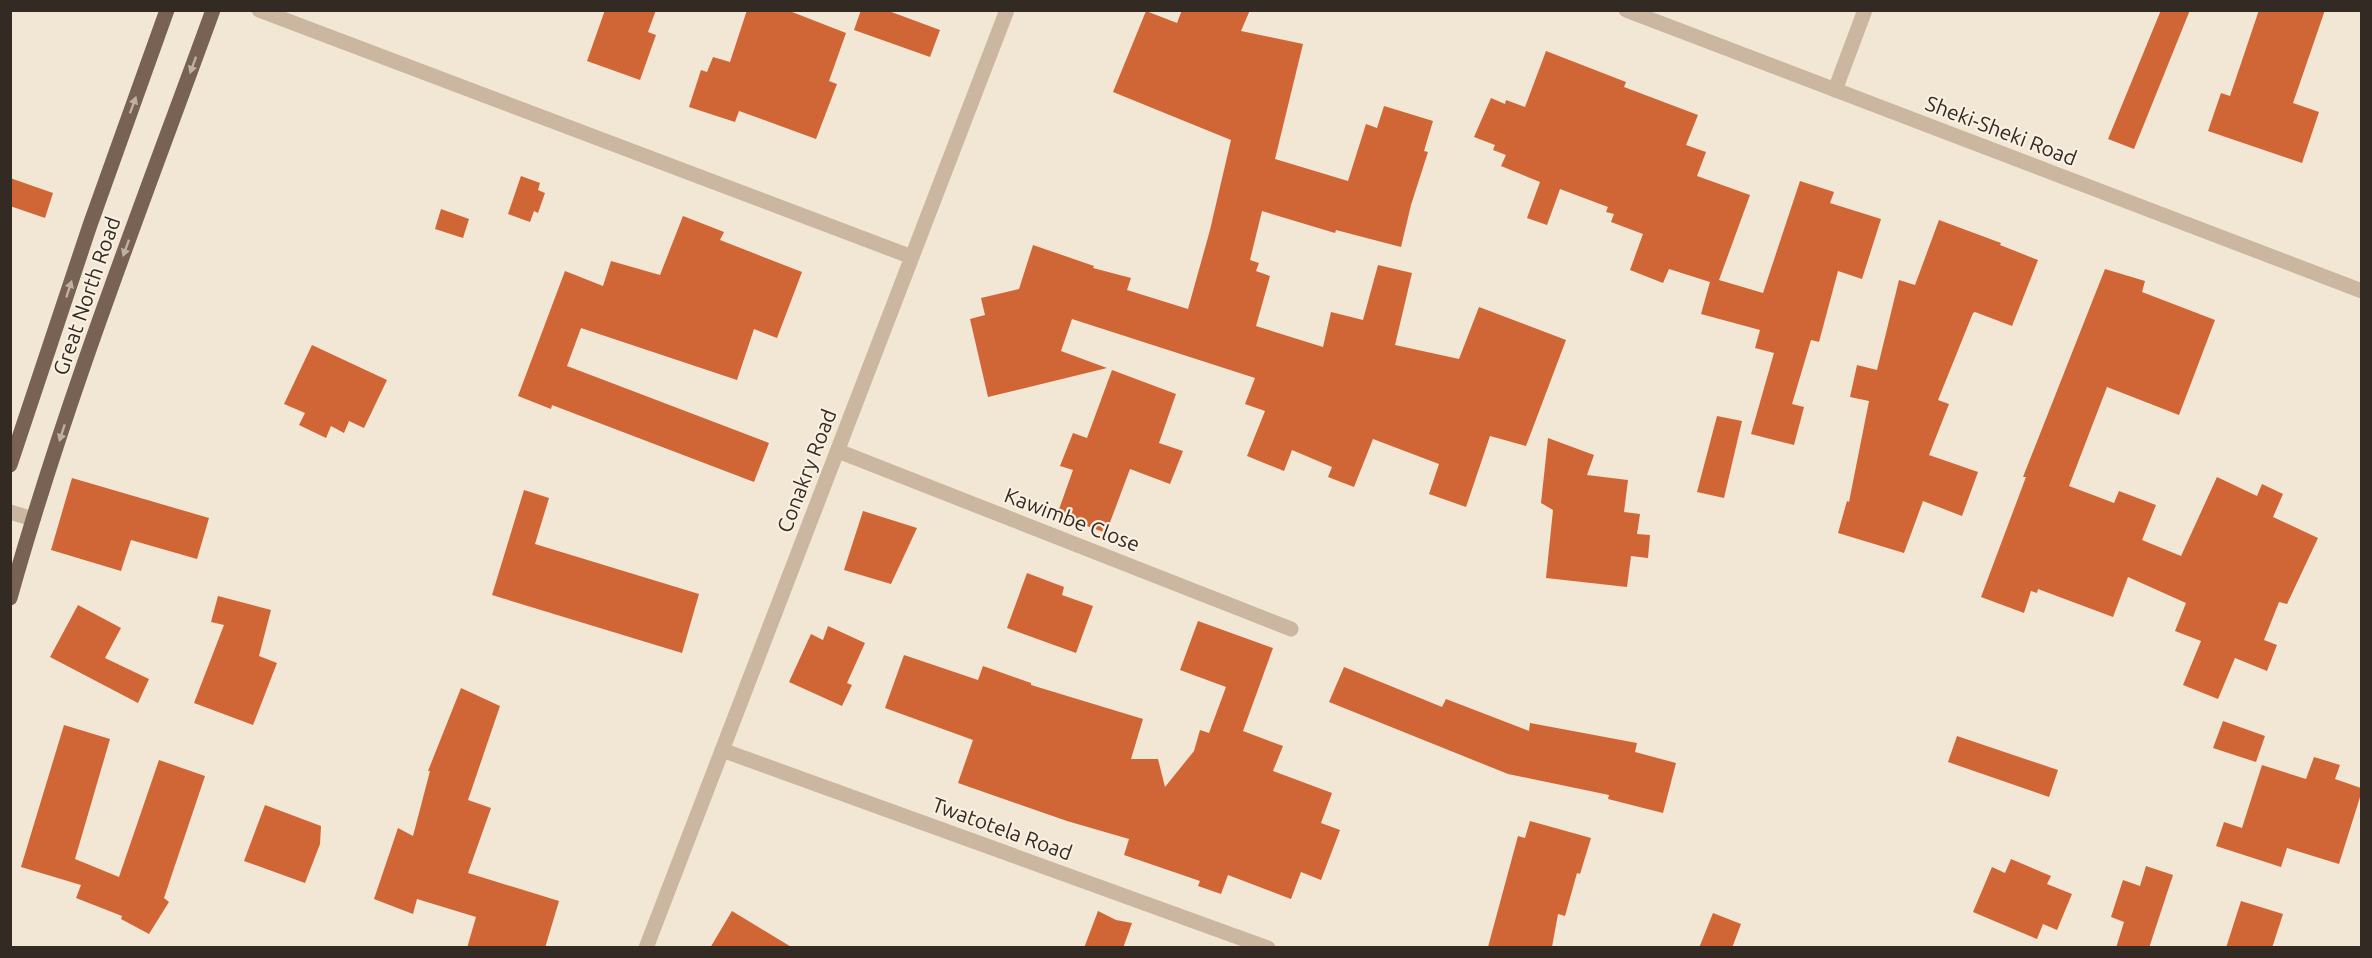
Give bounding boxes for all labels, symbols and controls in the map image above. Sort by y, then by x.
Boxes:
one-way arrow [188,57,198,75]
street label: Sheki-Sheki Road [1922,90,2080,170]
one-way arrow [129,96,138,114]
street label: Great North Road [48,213,124,378]
one-way arrow [120,240,130,258]
one-way arrow [64,280,74,298]
street label: Conakry Road [772,406,841,536]
one-way arrow [56,424,66,442]
street label: Kawimbe Close [1001,482,1143,556]
street label: Twatotela Road [929,792,1076,864]

